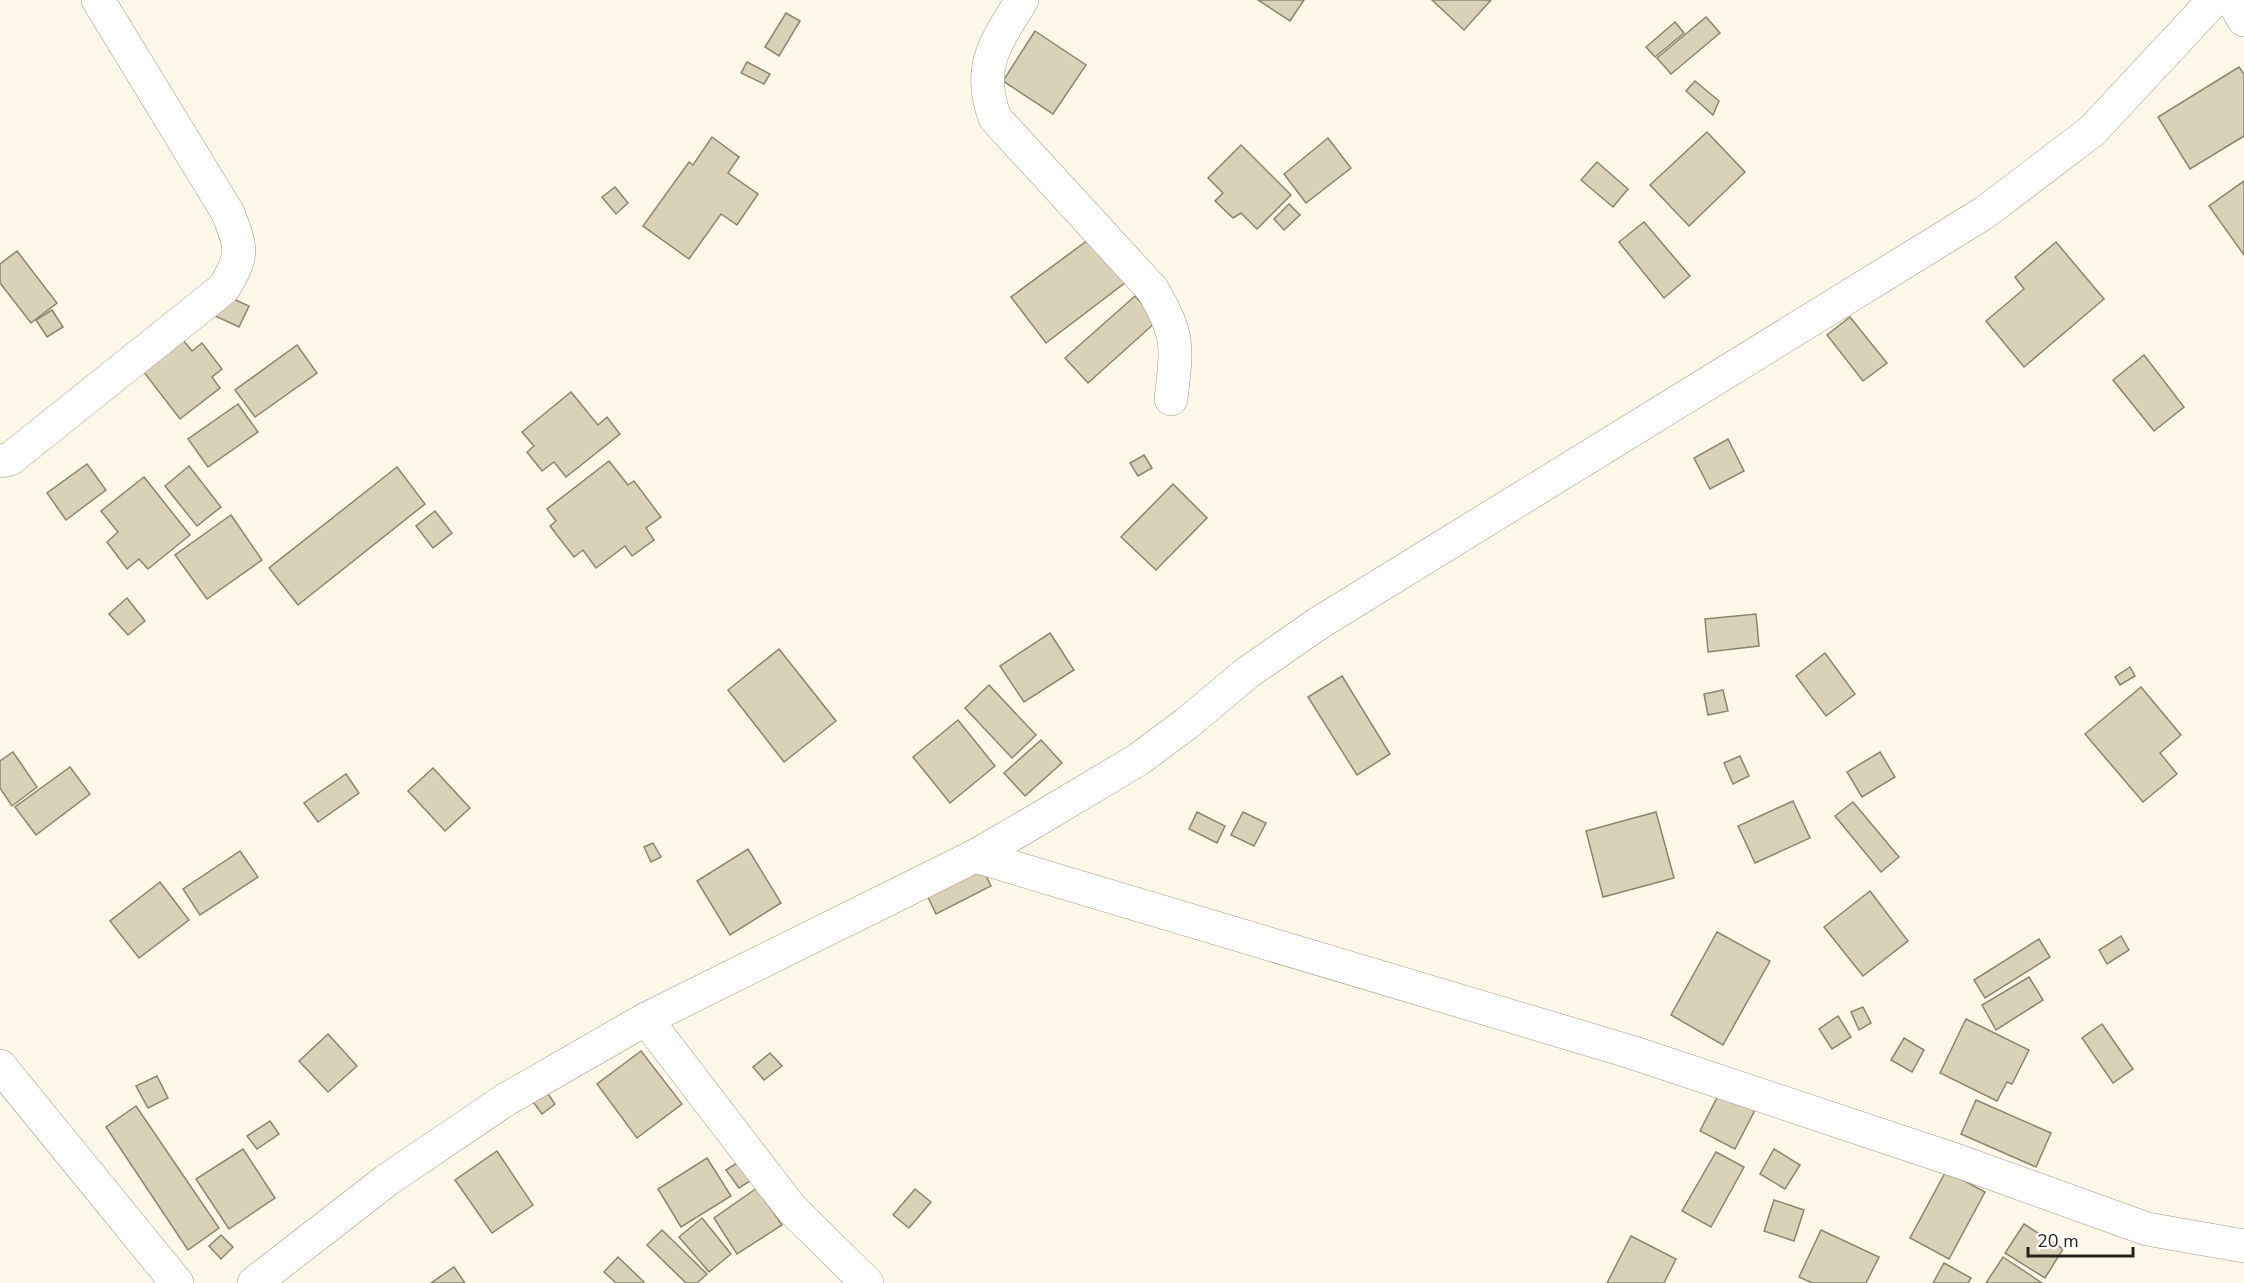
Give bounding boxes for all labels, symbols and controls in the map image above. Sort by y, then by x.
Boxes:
scale bar [2028,1220,2133,1258]
text: 20 m [2037,1229,2079,1253]

